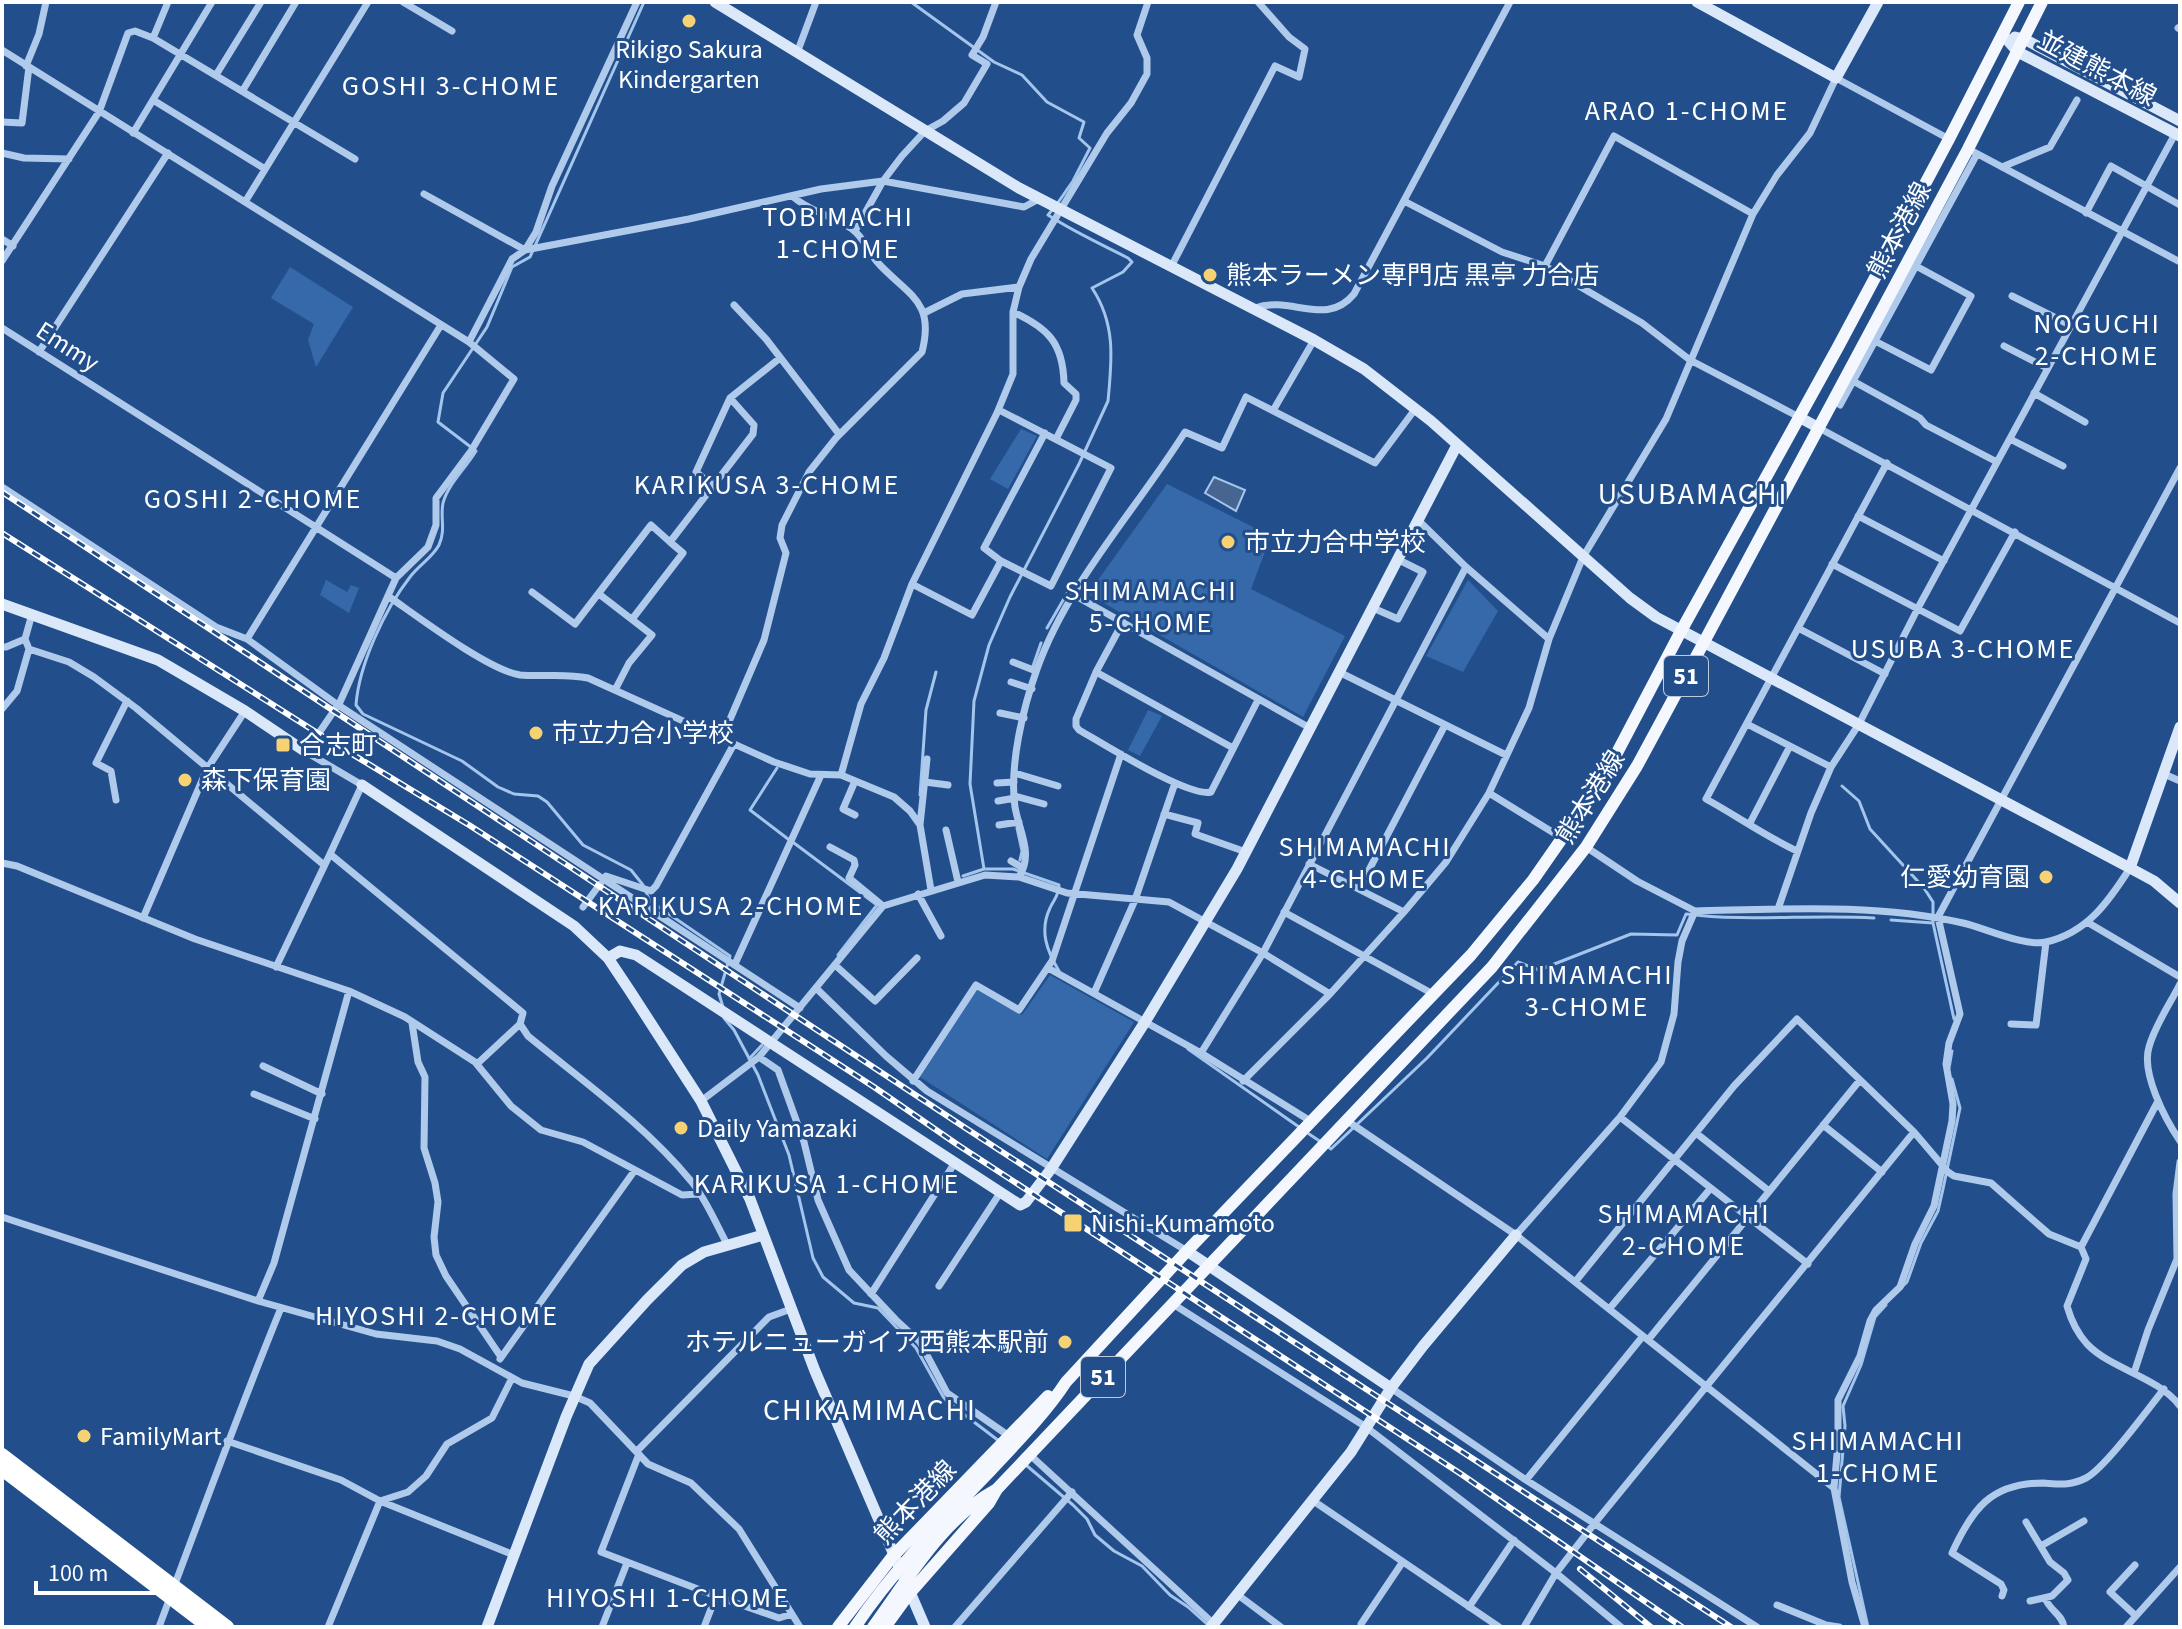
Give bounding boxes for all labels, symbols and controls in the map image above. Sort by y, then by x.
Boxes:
marker: Rikigo Sakura Kindergarten [680,12,698,30]
street label: 並建熊本線 [2031,22,2163,115]
place label: Rikigo Sakura Kindergarten [615,31,763,98]
district label: GOSHI 3-CHOME [342,66,560,106]
district label: ARAO 1-CHOME [1585,91,1789,131]
street label: 熊本港線 [1859,176,1940,285]
district label: TOBIMACHI 1-CHOME [762,197,914,269]
place label: 熊本ラーメン専門店 黒亭 力合店 [1226,257,1599,294]
marker: 熊本ラーメン専門店 黒亭 力合店 [1201,266,1219,284]
district label: NOGUCHI 2-CHOME [2033,304,2161,376]
street label: Emmy [29,312,107,381]
district label: KARIKUSA 3-CHOME [634,465,900,505]
district label: USUBAMACHI [1598,473,1788,516]
district label: GOSHI 2-CHOME [144,479,362,519]
place label: 市立力合中学校 [1244,524,1426,561]
marker: 市立力合中学校 [1219,533,1237,551]
district label: SHIMAMACHI 5-CHOME [1064,571,1238,643]
district label: USUBA 3-CHOME [1851,629,2075,669]
road number: 51 [1664,656,1708,696]
place label: 市立力合小学校 [552,715,734,752]
marker: 市立力合小学校 [527,724,545,742]
place label: 合志町 [299,727,377,764]
marker: 合志町 [274,736,292,754]
street label: 熊本港線 [1547,743,1634,851]
place label: 森下保育園 [201,762,331,799]
marker: 森下保育園 [176,771,194,789]
district label: SHIMAMACHI 4-CHOME [1278,827,1452,899]
place label: 仁愛幼育園 [1900,859,2030,896]
marker: 仁愛幼育園 [2037,868,2055,886]
district label: KARIKUSA 2-CHOME [598,886,864,926]
district label: SHIMAMACHI 3-CHOME [1500,955,1674,1027]
place label: Daily Yamazaki [697,1110,858,1147]
marker: Daily Yamazaki [672,1119,690,1137]
district label: KARIKUSA 1-CHOME [694,1164,960,1204]
district label: SHIMAMACHI 2-CHOME [1597,1194,1771,1266]
place label: Nishi-Kumamoto [1091,1205,1275,1242]
marker: Nishi-Kumamoto [1062,1212,1084,1234]
district label: HIYOSHI 2-CHOME [315,1296,559,1336]
place label: ホテルニューガイア西熊本駅前 [685,1324,1049,1361]
marker: ホテルニューガイア西熊本駅前 [1056,1333,1074,1351]
road number: 51 [1081,1357,1125,1397]
district label: CHIKAMIMACHI [763,1389,977,1432]
place label: FamilyMart [100,1418,222,1455]
district label: SHIMAMACHI 1-CHOME [1791,1421,1965,1493]
marker: FamilyMart [75,1427,93,1445]
street label: 熊本港線 [866,1452,965,1553]
scale bar [36,1545,176,1595]
text: 100 m [48,1556,108,1591]
district label: HIYOSHI 1-CHOME [546,1578,790,1618]

